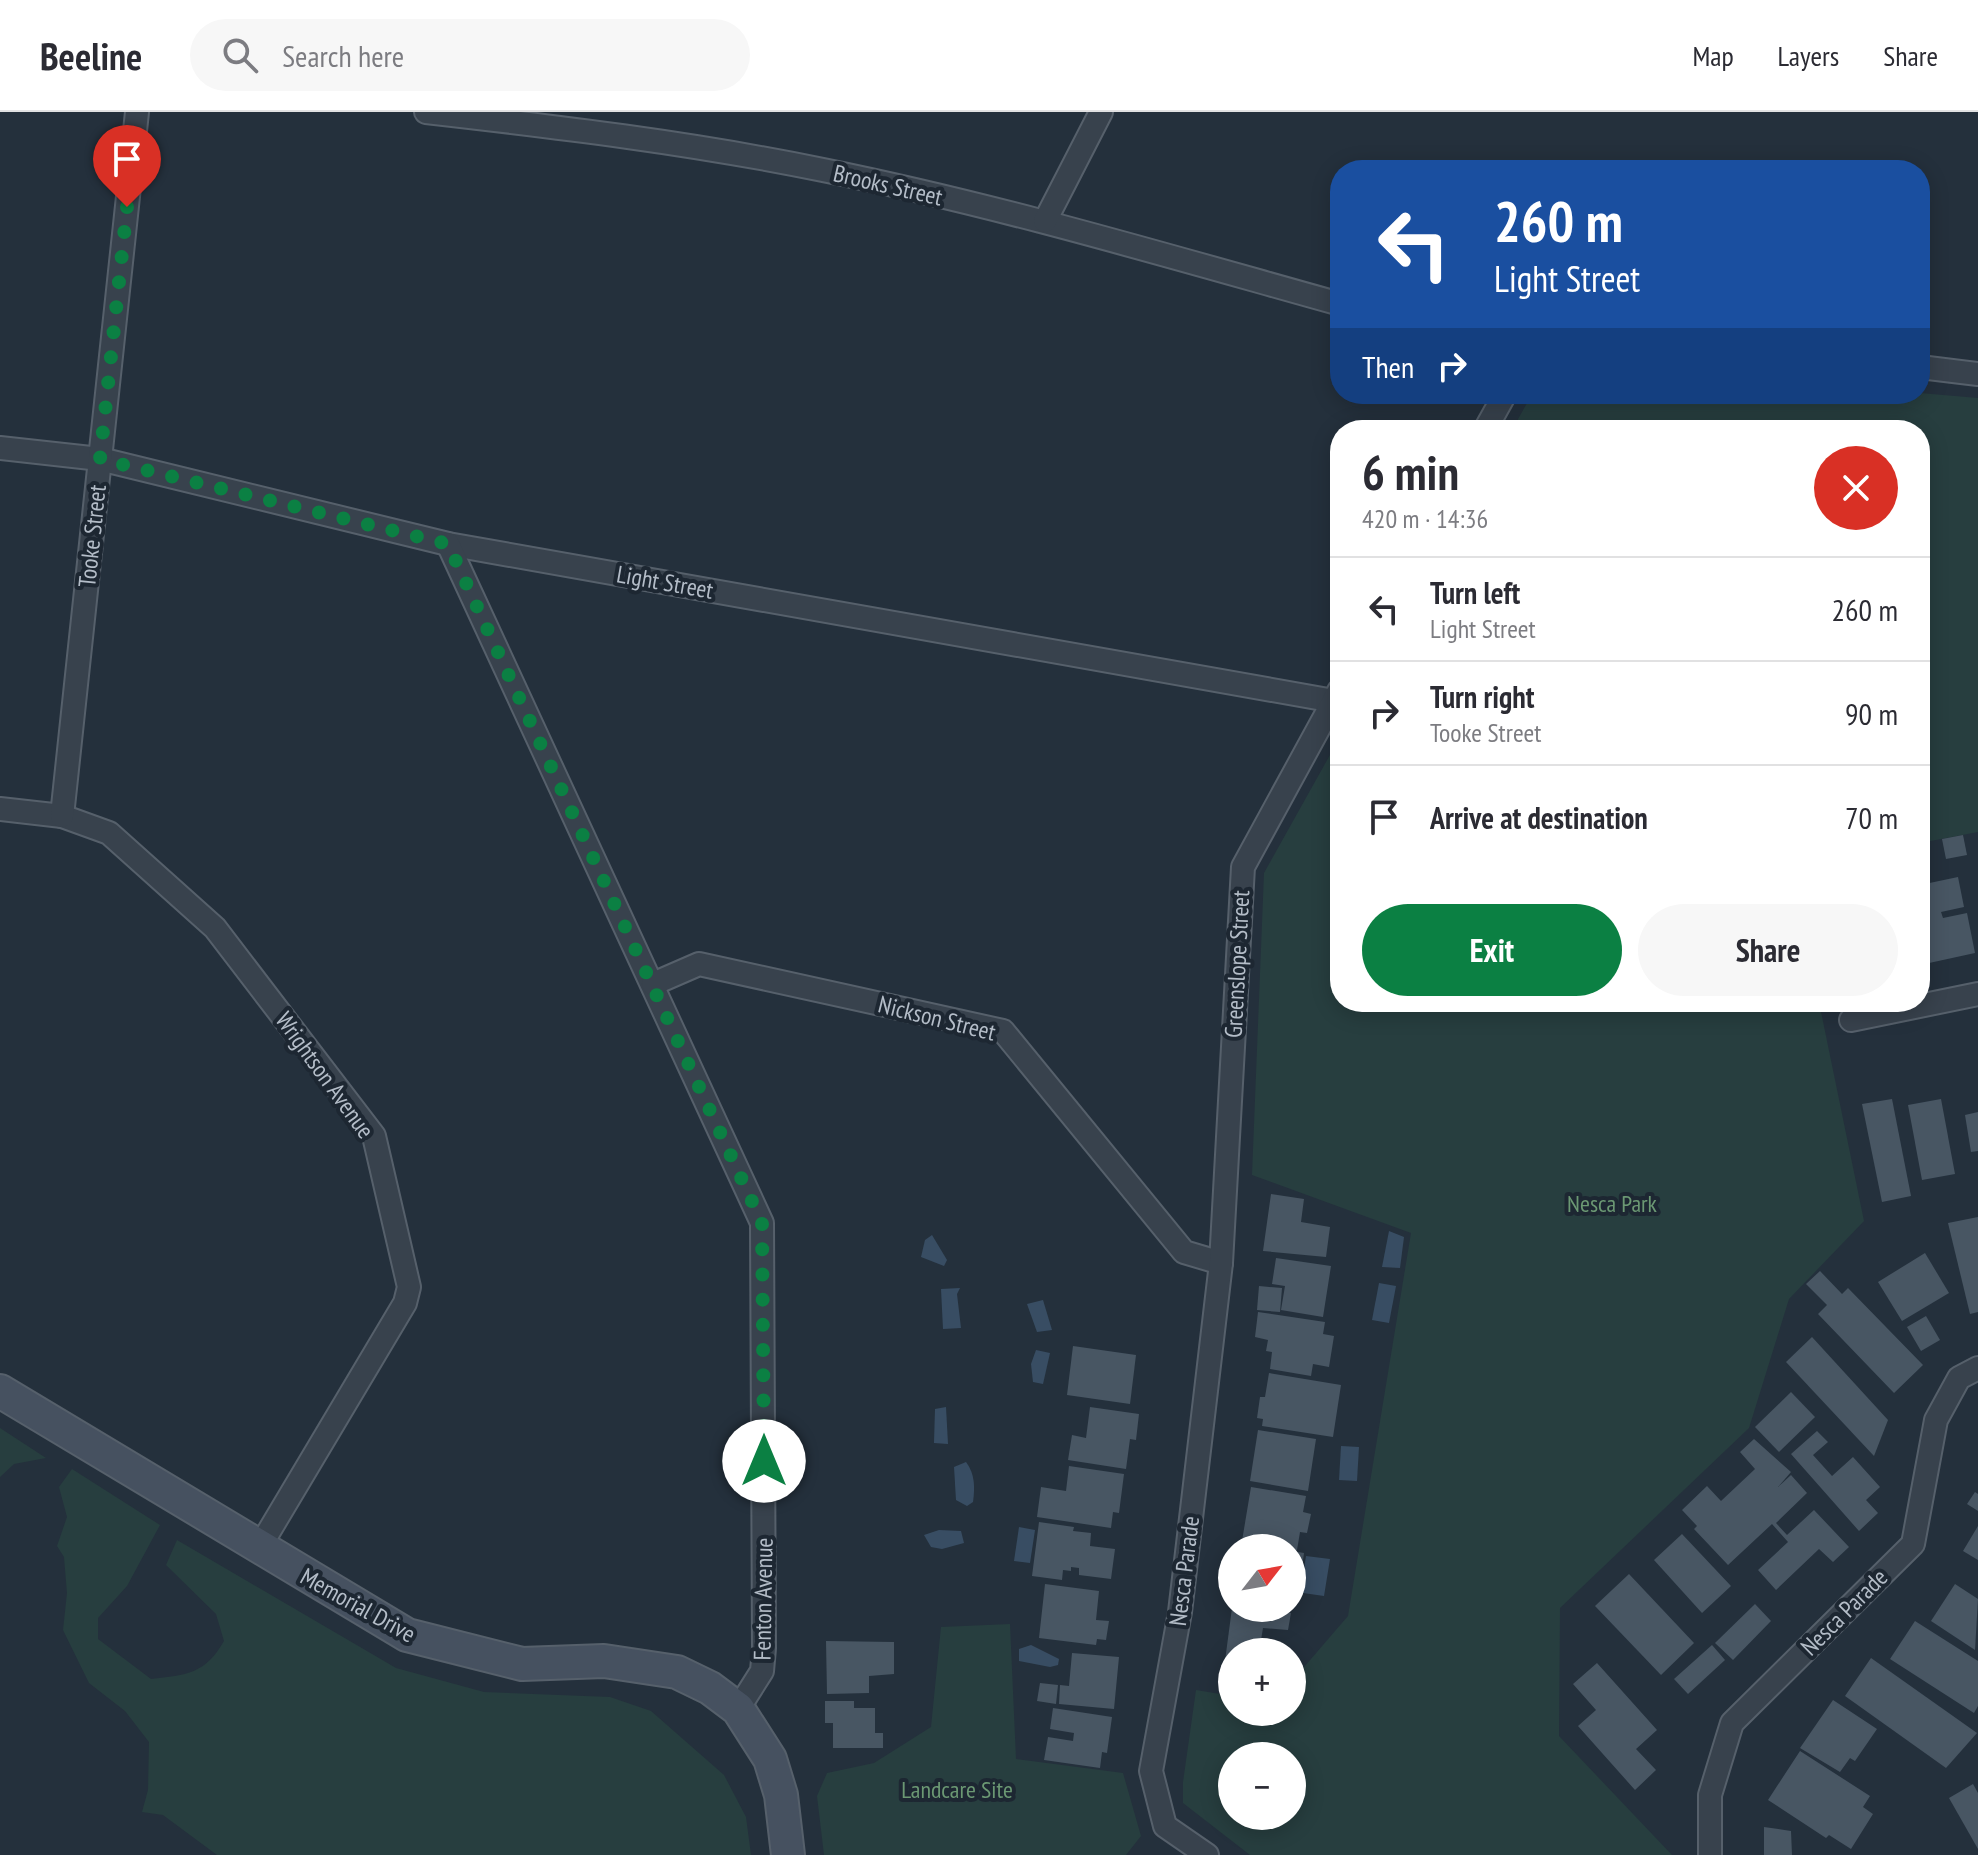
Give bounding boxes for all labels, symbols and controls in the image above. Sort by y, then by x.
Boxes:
search box [190,19,750,91]
text: Beeline [40,31,142,80]
icon: search [218,33,262,77]
text: Search here [282,36,404,75]
text: Map [1692,37,1734,74]
text: Layers [1778,37,1839,74]
text: Share [1883,37,1938,74]
pin [93,125,161,207]
icon: arrive [105,137,149,181]
street label: Brooks Street [831,157,946,213]
text: 260 m [1494,185,1623,257]
icon: left [1362,192,1466,296]
text: Light Street [1494,255,1640,302]
icon: right [1430,344,1474,388]
text: Then [1362,347,1414,386]
text: 6 min [1362,441,1459,503]
button: close [1814,446,1898,530]
street label: Tooke Street [71,483,113,589]
text: 420 m · 14:36 [1362,502,1488,535]
street label: Light Street [614,558,716,606]
text: Turn left [1430,573,1520,612]
icon: left [1362,587,1406,631]
text: 260 m [1832,590,1898,629]
text: Light Street [1430,612,1536,645]
text: Turn right [1430,677,1534,716]
icon: right [1362,691,1406,735]
text: 90 m [1845,694,1898,733]
text: Tooke Street [1430,716,1541,749]
icon: arrive [1362,795,1406,839]
text: Arrive at destination [1430,798,1648,837]
text: 70 m [1845,798,1898,837]
street label: Greenslope Street [1218,889,1256,1039]
button: Exit [1362,904,1622,996]
button: Share [1638,904,1898,996]
street label: Nickson Street [875,988,999,1048]
street label: Wrightson Avenue [269,1006,381,1144]
park label: Nesca Park [1567,1188,1658,1219]
position arrow [722,1419,806,1503]
street label: Nesca Parade [1162,1514,1206,1628]
north arrow [1218,1534,1306,1622]
map controls [1218,1534,1306,1830]
street label: Fenton Avenue [746,1537,780,1661]
street label: Memorial Drive [295,1561,421,1649]
street label: Nesca Parade [1794,1562,1894,1662]
button: + [1218,1638,1306,1726]
button: − [1218,1742,1306,1830]
park label: Landcare Site [901,1774,1013,1805]

